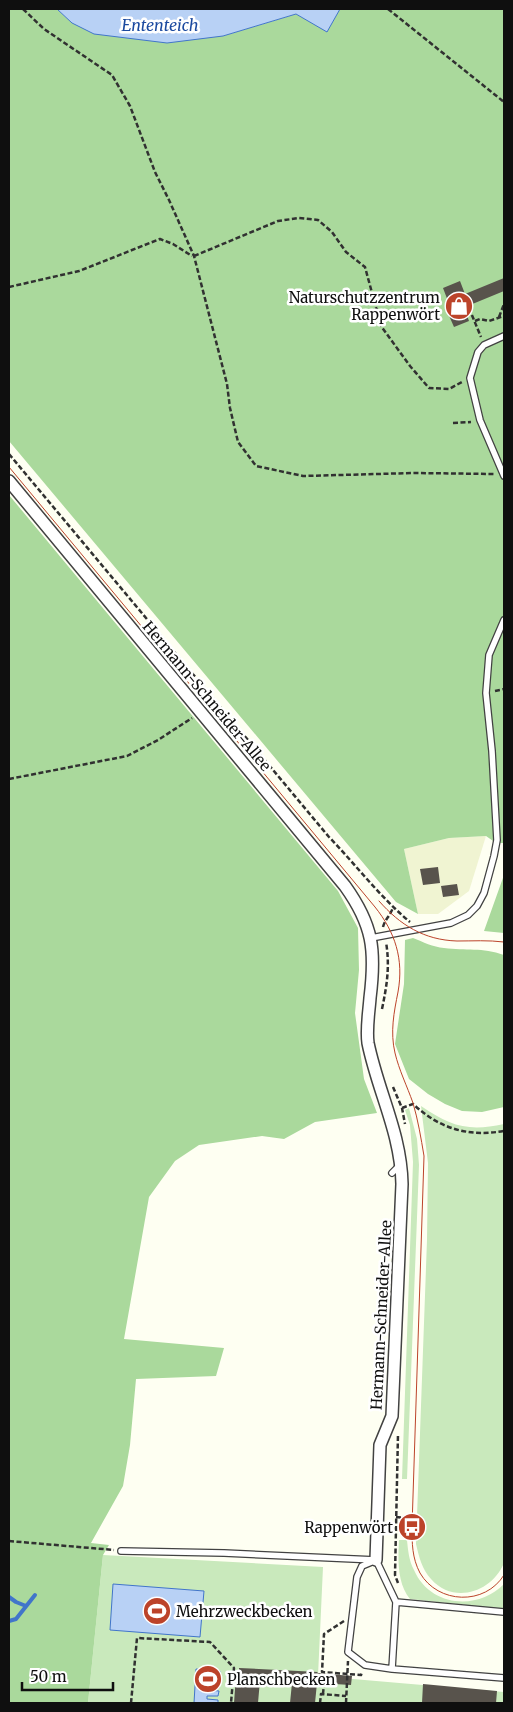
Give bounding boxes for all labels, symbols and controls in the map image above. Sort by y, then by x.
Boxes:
water label: Ententeich [121,15,199,35]
place label: Naturschutzzentrum Rappenwört [289,288,440,324]
shop icon: Naturschutzzentrum Rappenwört [444,291,474,321]
street label: Hermann-Schneider-Allee [139,617,275,775]
street label: Hermann-Schneider-Allee [367,1219,395,1410]
bus stop icon: Rappenwört [397,1512,427,1542]
place label: Rappenwört [304,1518,393,1537]
sports icon: Mehrzweckbecken [142,1596,172,1626]
place label: Mehrzweckbecken [176,1602,313,1621]
scale bar [22,1660,114,1692]
sports icon: Planschbecken [193,1664,223,1694]
text: 50 m [30,1667,67,1686]
place label: Planschbecken [227,1670,335,1689]

